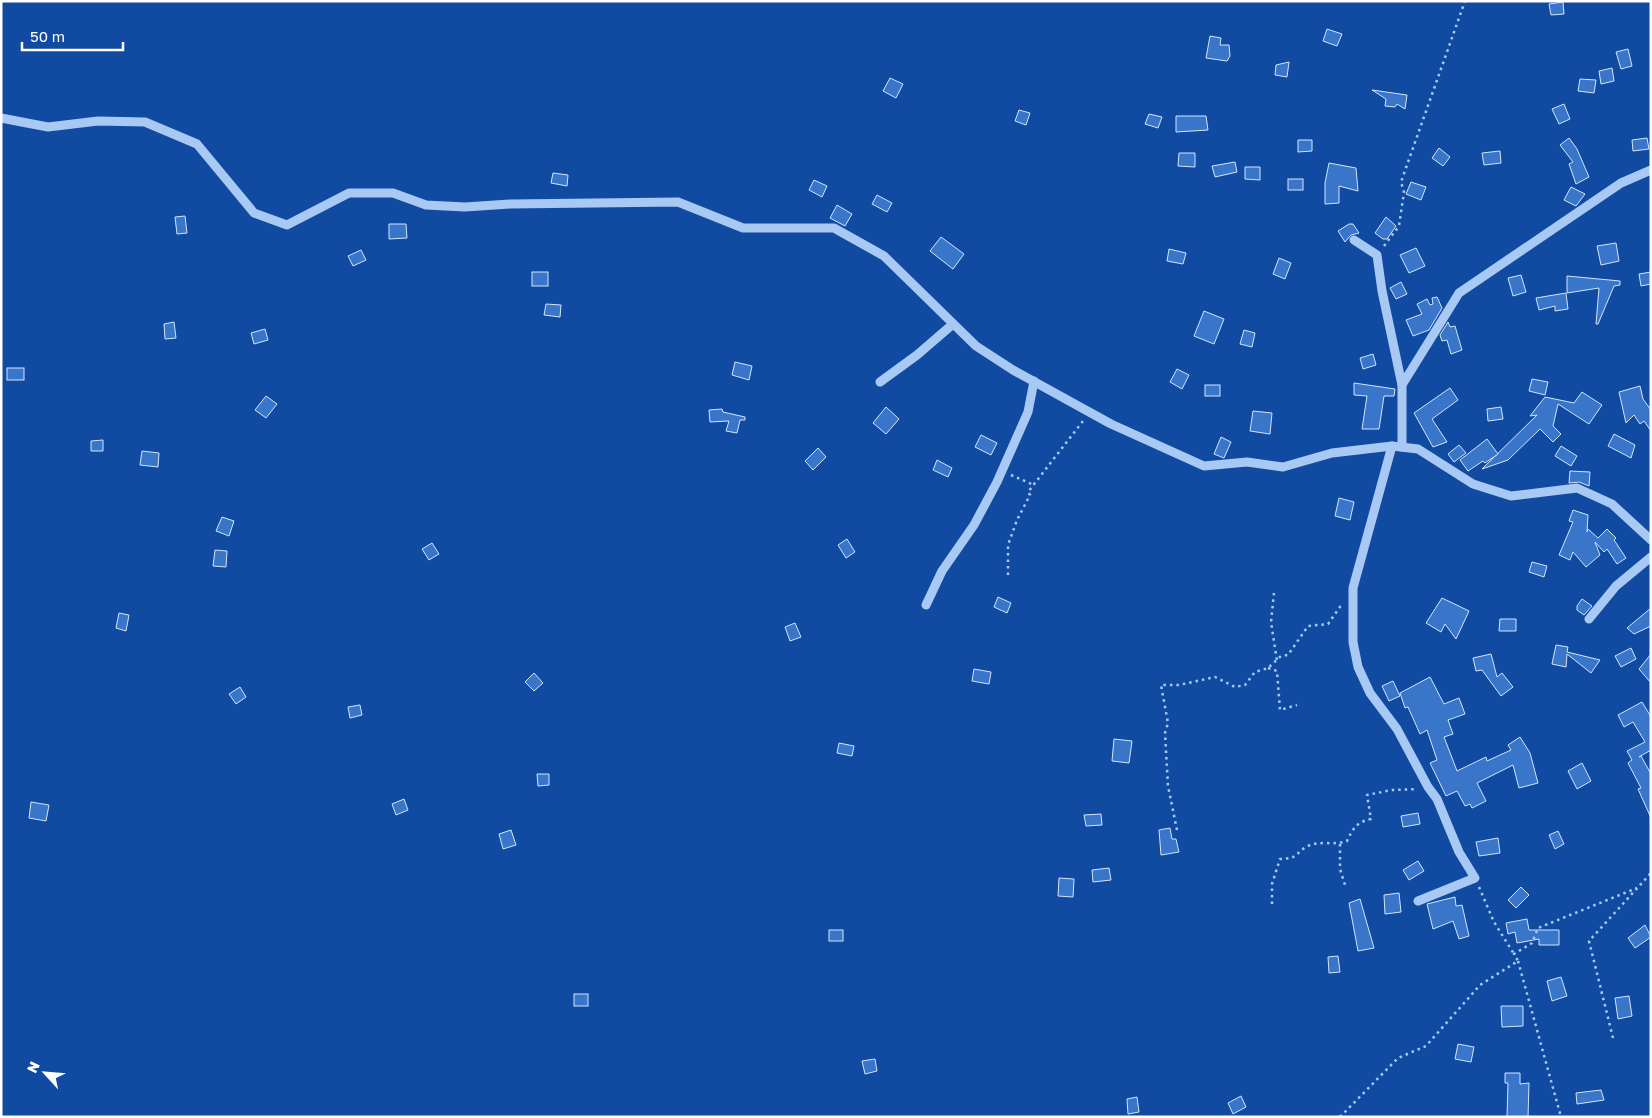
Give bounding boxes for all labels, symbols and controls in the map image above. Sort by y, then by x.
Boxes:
scale bar [22,20,124,52]
text: 50 m [30,27,65,45]
north arrow [20,1048,70,1098]
text: N [23,1059,43,1076]

